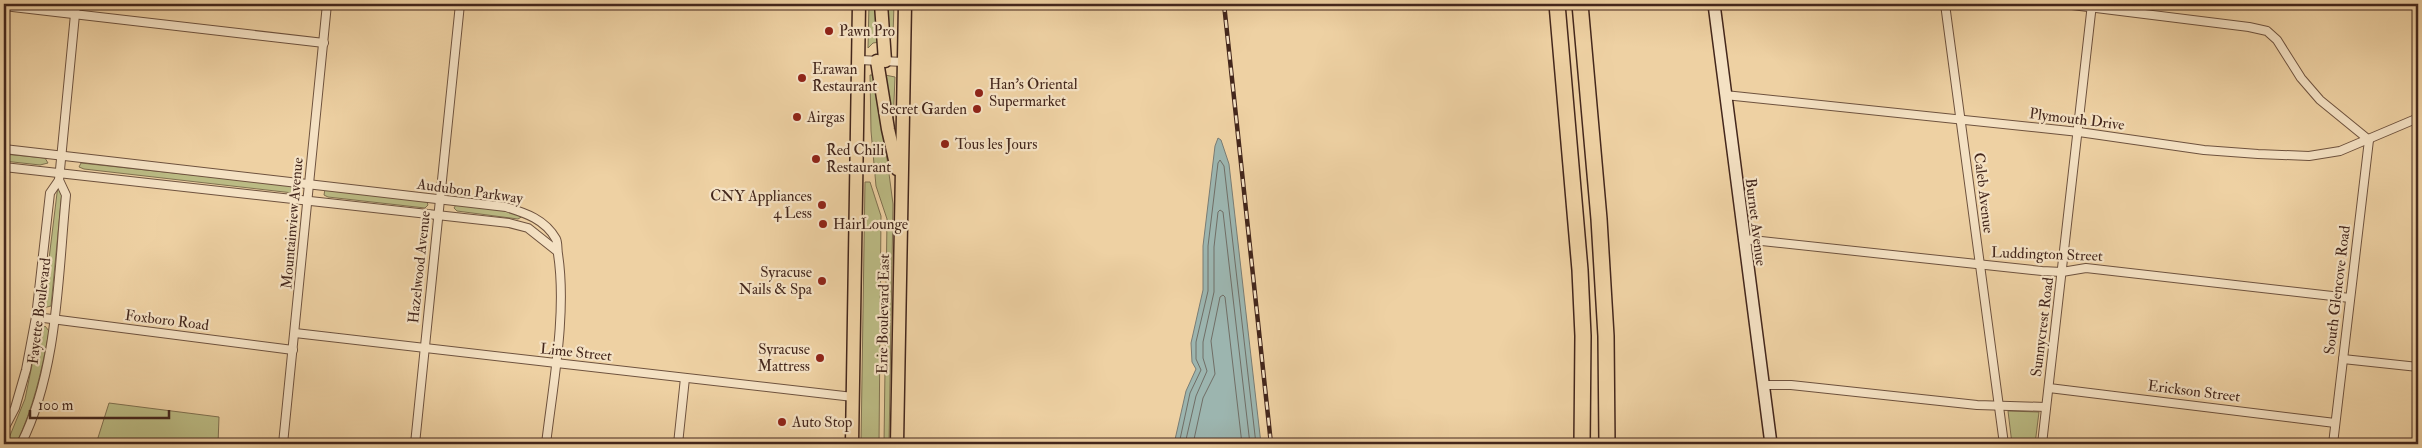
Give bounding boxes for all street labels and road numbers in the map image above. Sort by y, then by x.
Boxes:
street label: Plymouth Drive [2028,104,2126,135]
street label: Caleb Avenue [1969,152,1998,234]
street label: Mountainview Avenue [277,157,308,290]
street label: Audubon Parkway [415,175,525,208]
street label: Burnet Avenue [1741,177,1770,267]
street label: Hazelwood Avenue [404,210,435,324]
street label: South Glencove Road [2320,224,2355,356]
street label: Luddington Street [1991,243,2103,266]
street label: Erie Boulevard East [873,254,894,374]
street label: Fayette Boulevard [24,256,56,365]
street label: Sunnycrest Road [2027,276,2058,378]
street label: Foxboro Road [124,306,211,335]
street label: Lime Street [539,339,613,366]
street label: Erickson Street [2147,376,2241,407]

